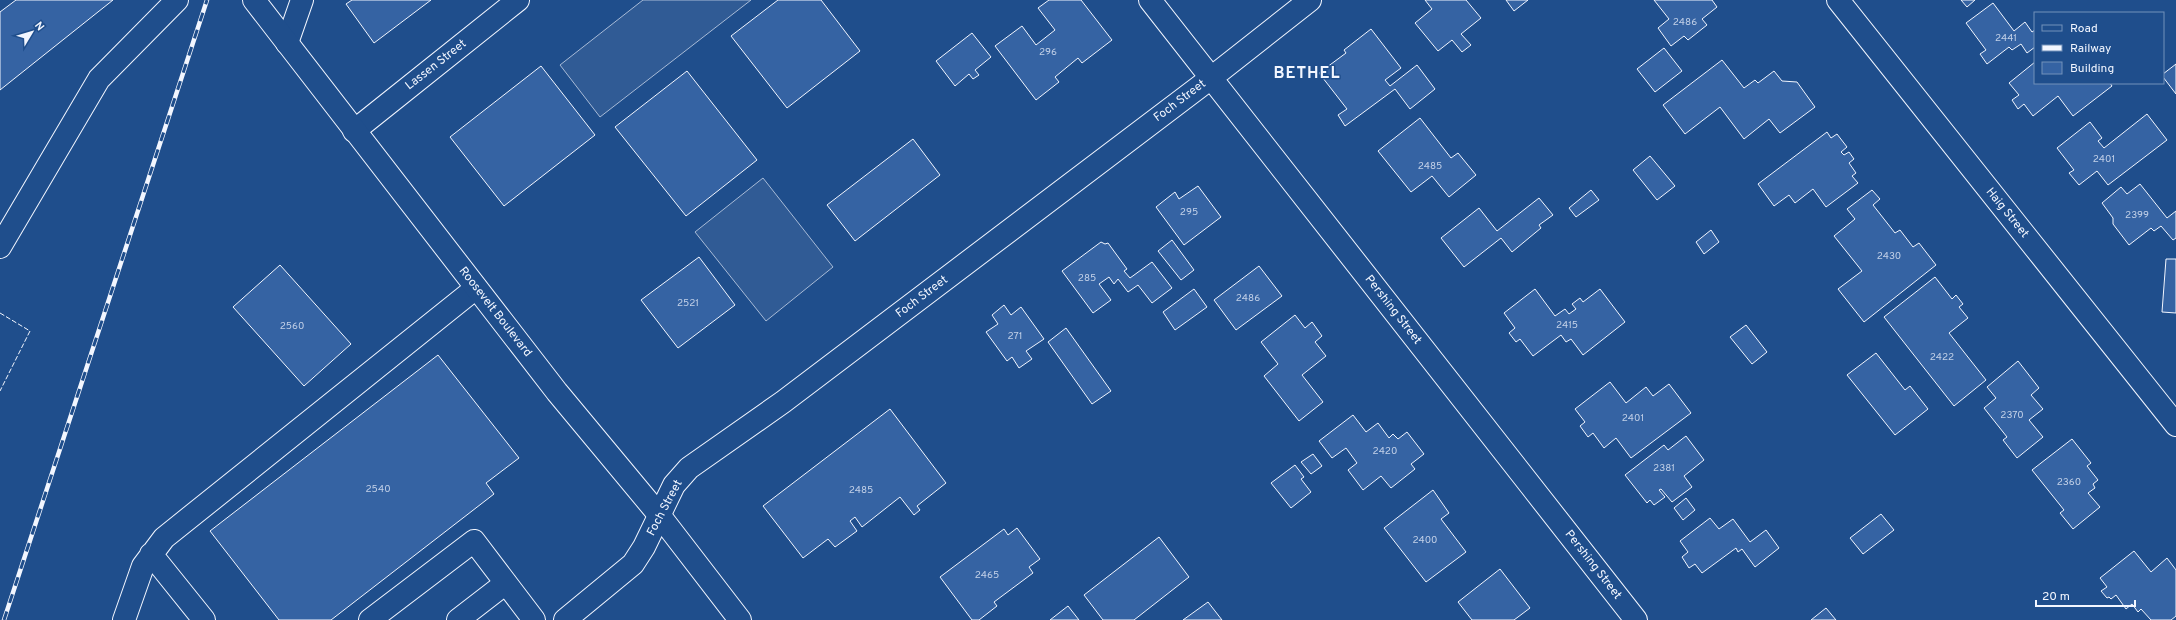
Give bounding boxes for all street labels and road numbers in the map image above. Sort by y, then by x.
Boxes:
street label: Lassen Street [402,36,470,94]
street label: Foch Street [1151,76,1209,126]
street label: Haig Street [1982,185,2032,241]
street label: Roosevelt Boulevard [455,264,535,360]
street label: Foch Street [893,272,951,322]
street label: Pershing Street [1361,272,1425,348]
street label: Foch Street [644,477,686,539]
street label: Pershing Street [1561,527,1625,603]

